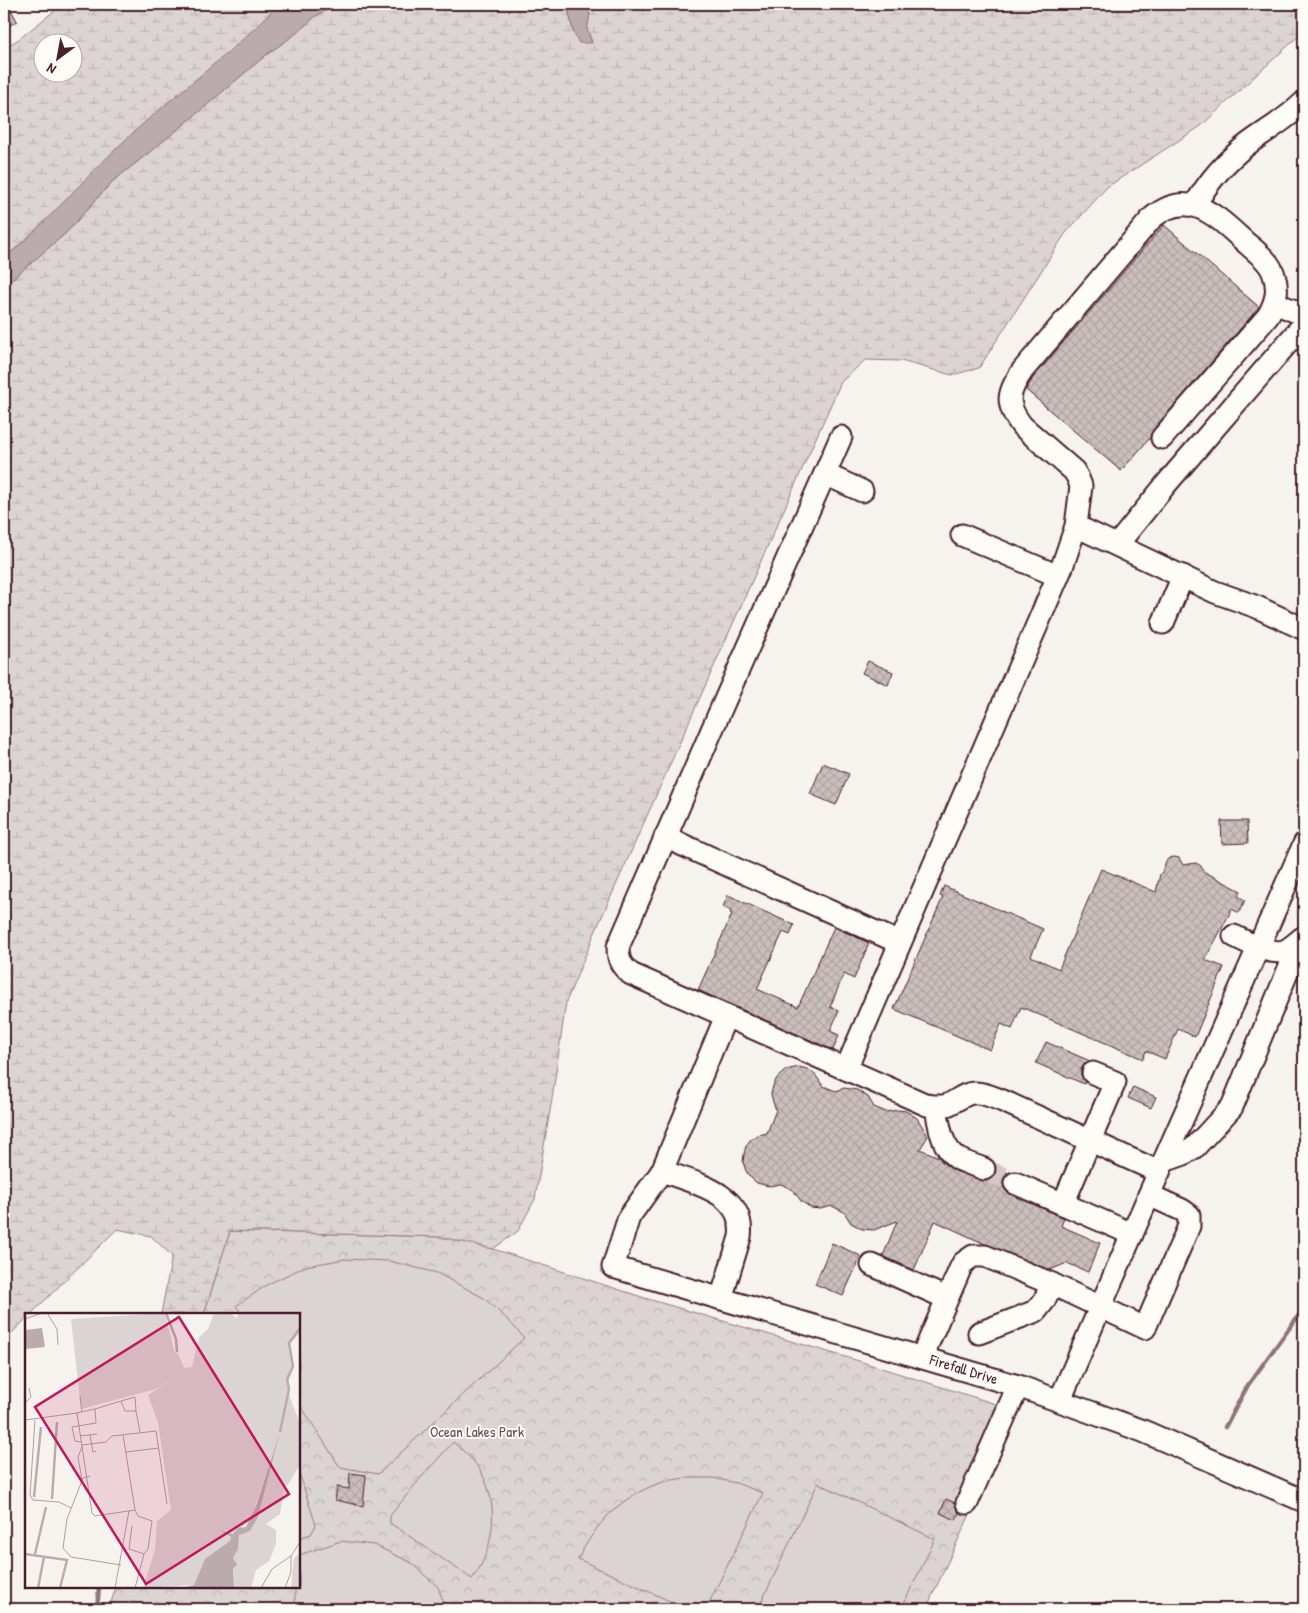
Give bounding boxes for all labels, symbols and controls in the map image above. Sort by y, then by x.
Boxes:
north arrow [32,32,82,82]
text: N [42,59,59,79]
inset map [25,1313,300,1588]
street label: Firefall Drive [926,1348,1001,1389]
park label: Ocean Lakes Park [430,1421,524,1442]

